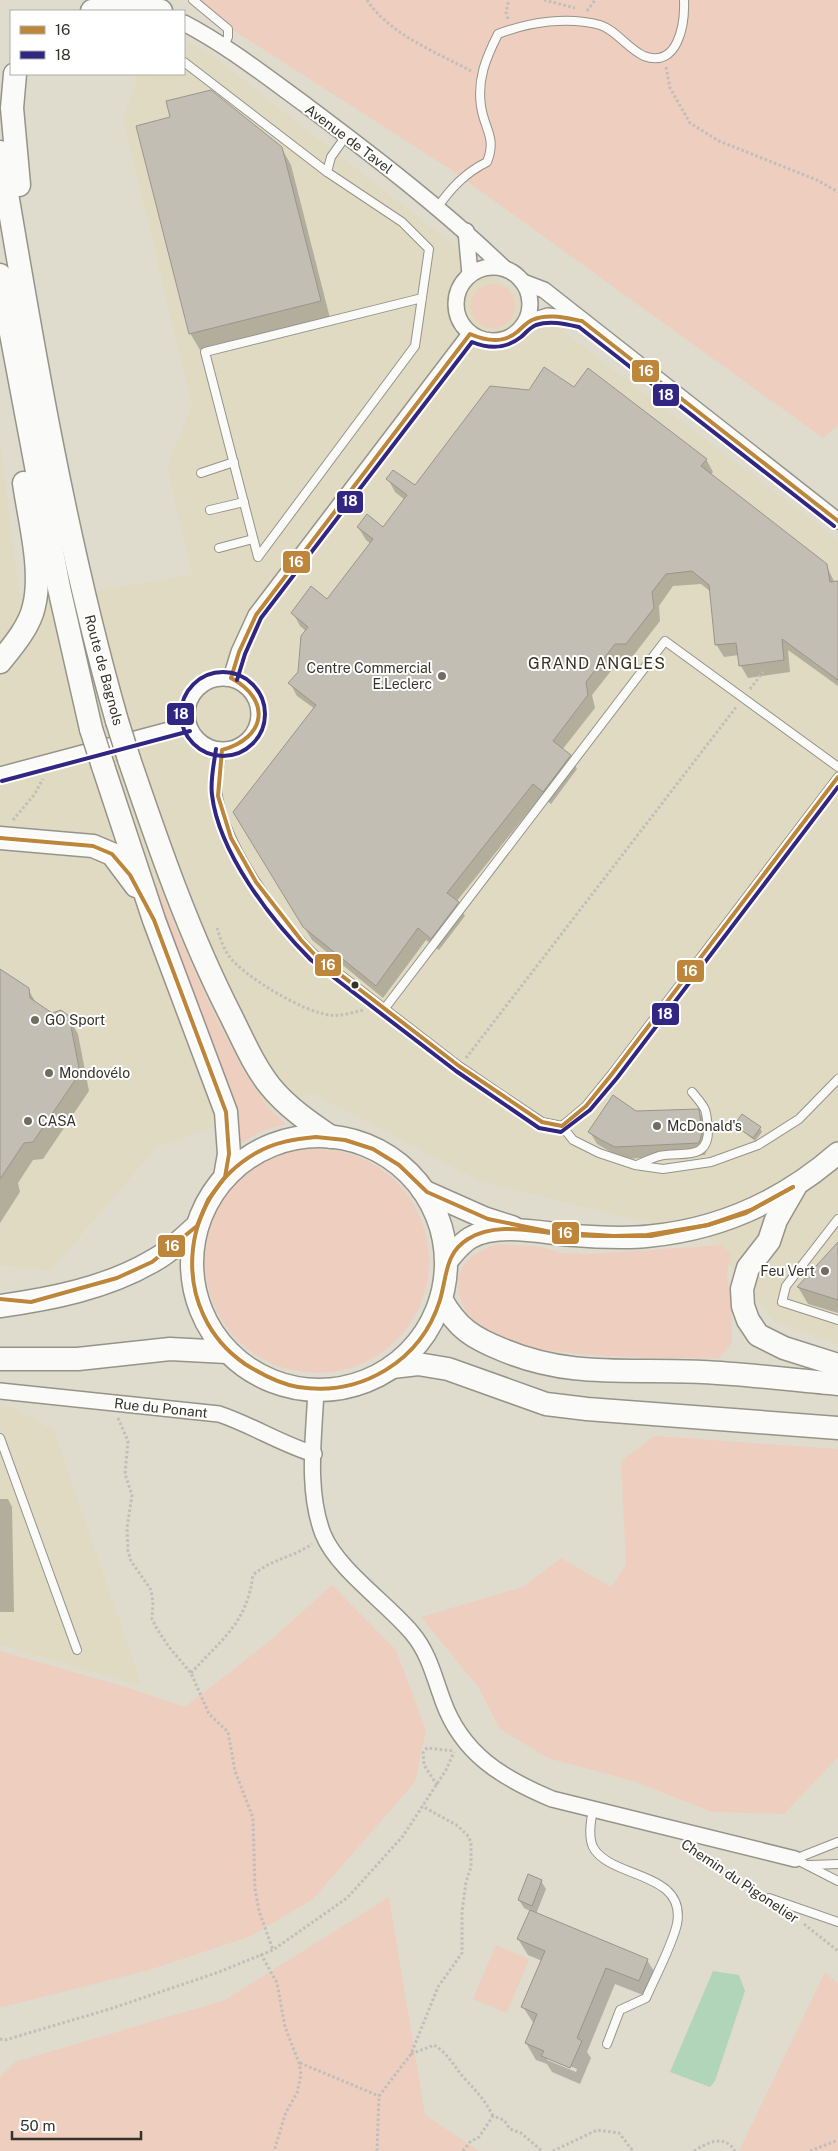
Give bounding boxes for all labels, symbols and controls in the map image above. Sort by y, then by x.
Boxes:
legend [10,10,185,75]
text: 16 [55,21,70,38]
text: 18 [55,46,71,63]
street label: Avenue de Tavel [302,101,396,177]
line badge: 16 [631,359,660,383]
text: 16 [638,363,654,379]
line badge: 18 [652,383,680,407]
text: 18 [658,387,674,403]
line badge: 18 [336,490,364,514]
text: 18 [342,493,358,509]
line badge: 16 [282,550,311,574]
text: 16 [288,554,304,570]
street label: Route de Bagnols [82,613,126,727]
district label: GRAND ANGLES [528,654,666,673]
place label: Centre Commercial E.Leclerc [307,660,432,692]
marker: Centre Commercial E.Leclerc [436,670,448,682]
line badge: 18 [166,702,195,726]
text: 18 [173,706,189,722]
line badge: 16 [314,953,342,977]
text: 16 [320,957,336,973]
line badge: 16 [676,959,705,983]
text: 16 [682,963,698,979]
unlabelled marker [350,980,360,990]
line badge: 18 [651,1002,680,1026]
text: 18 [657,1006,673,1022]
place label: GO Sport [45,1012,105,1028]
marker: GO Sport [29,1014,41,1026]
place label: Mondovélo [59,1065,130,1081]
marker: Mondovélo [43,1067,55,1079]
place label: CASA [38,1113,76,1129]
marker: CASA [22,1115,34,1127]
place label: McDonald's [667,1118,742,1134]
marker: McDonald's [651,1120,663,1132]
line badge: 16 [551,1221,580,1245]
text: 16 [557,1225,573,1241]
line badge: 16 [157,1234,186,1258]
text: 16 [164,1238,180,1254]
place label: Feu Vert [760,1263,815,1279]
marker: Feu Vert [819,1265,831,1277]
street label: Rue du Ponant [113,1395,209,1421]
street label: Chemin du Pigonelier [678,1836,802,1926]
scale bar [12,2108,141,2140]
text: 50 m [20,2117,55,2134]

